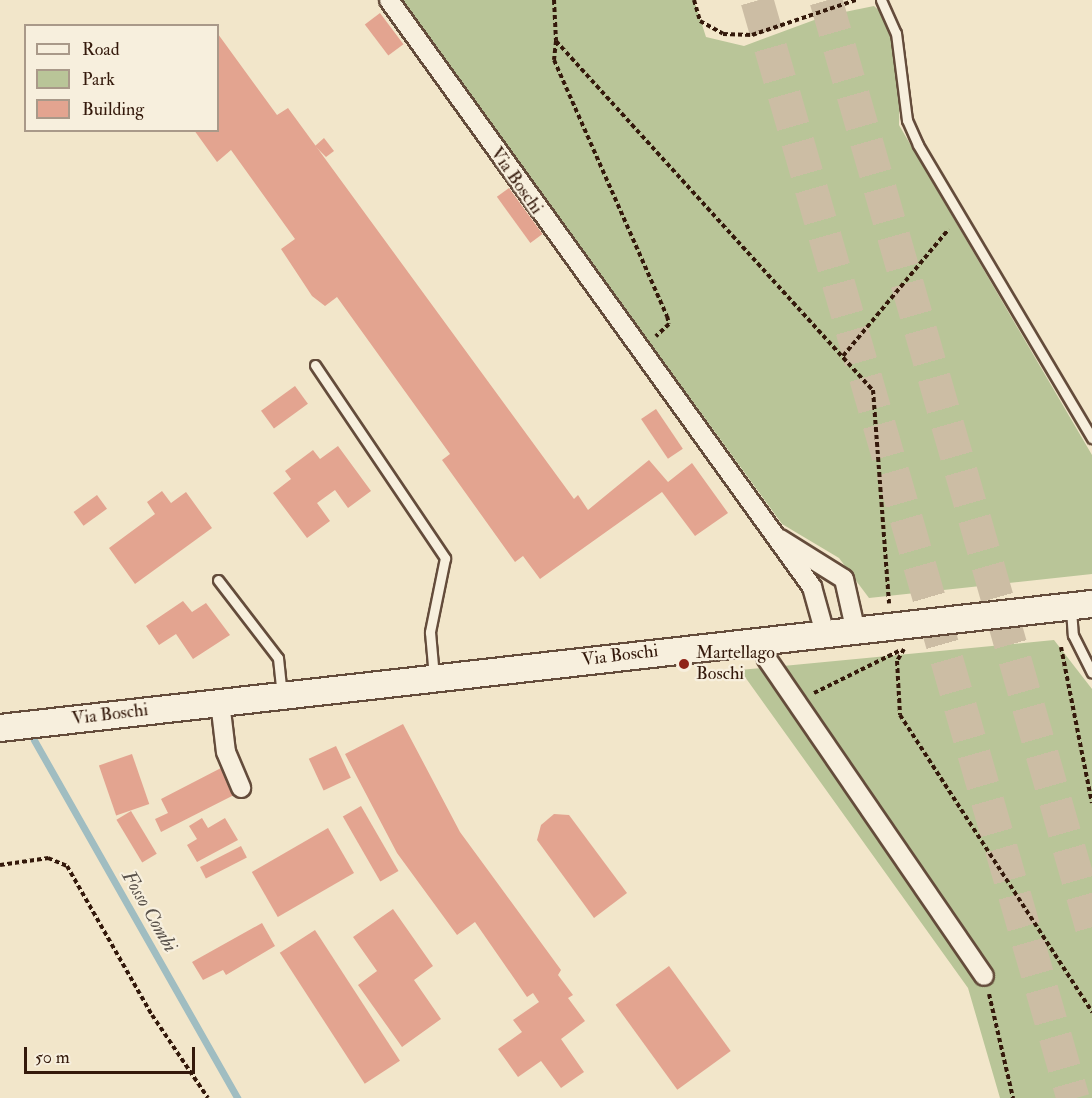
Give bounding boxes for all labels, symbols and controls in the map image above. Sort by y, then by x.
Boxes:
legend [24,24,219,132]
text: Road [82,38,120,61]
text: Park [82,68,115,91]
text: Building [82,98,144,121]
street label: Via Boschi [485,143,547,219]
street label: Via Boschi [581,641,659,671]
place label: Martellago Boschi [696,643,775,686]
marker: Martellago Boschi [677,657,691,671]
street label: Via Boschi [71,700,149,730]
water label: Fosso Combi [117,866,183,956]
scale bar [27,1035,198,1073]
text: 50 m [35,1046,70,1069]

